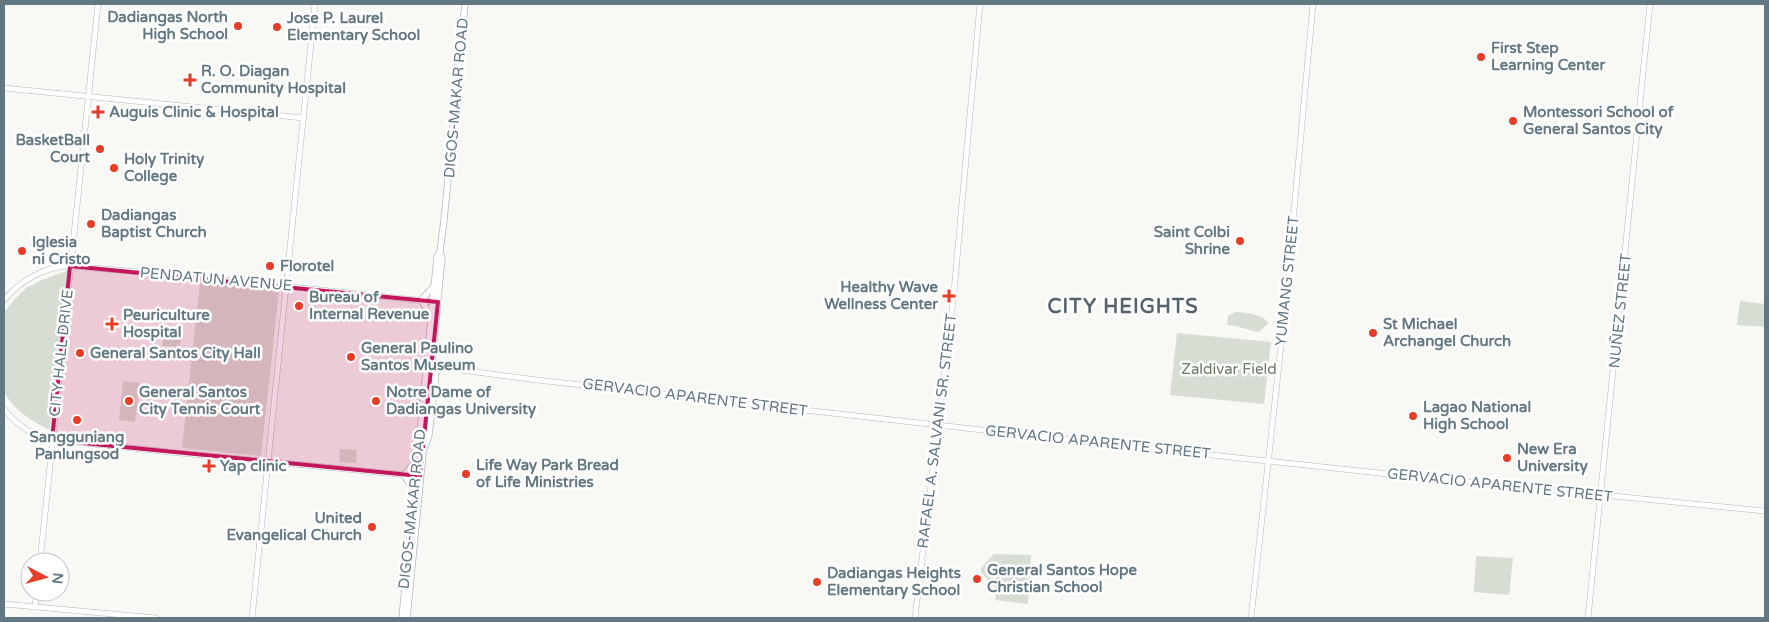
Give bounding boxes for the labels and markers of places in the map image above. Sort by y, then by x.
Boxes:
place label: Dadiangas North High School [107,8,228,44]
place label: Jose P. Laurel Elementary School [286,9,420,45]
marker: Dadiangas North High School [232,20,244,32]
marker: Jose P. Laurel Elementary School [271,21,283,33]
place label: First Step Learning Center [1491,39,1605,75]
marker: First Step Learning Center [1475,51,1487,63]
place label: R. O. Diagan Community Hospital [201,62,346,98]
marker: R. O. Diagan Community Hospital [183,73,197,87]
place label: Auguis Clinic & Hospital [109,103,279,122]
place label: Montessori School of General Santos City [1523,103,1674,139]
marker: Auguis Clinic & Hospital [91,105,105,119]
marker: Montessori School of General Santos City [1507,115,1519,127]
place label: BasketBall Court [15,131,90,166]
marker: BasketBall Court [94,143,106,155]
place label: Holy Trinity College [124,150,204,186]
marker: Holy Trinity College [108,162,120,174]
place label: Dadiangas Baptist Church [101,206,207,242]
marker: Dadiangas Baptist Church [85,218,97,230]
place label: Saint Colbi Shrine [1154,223,1230,258]
place label: Iglesia ni Cristo [32,233,90,268]
marker: Saint Colbi Shrine [1234,235,1246,247]
marker: Iglesia ni Cristo [16,245,28,257]
place label: Florotel [280,257,334,275]
marker: Florotel [264,260,276,272]
place label: Healthy Wave Wellness Center [824,278,939,313]
place label: Bureau of Internal Revenue [309,288,430,323]
marker: Healthy Wave Wellness Center [942,289,956,303]
marker: Bureau of Internal Revenue [293,300,305,312]
place label: Peuriculture Hospital [123,306,210,342]
place label: St Michael Archangel Church [1383,315,1511,351]
marker: Peuriculture Hospital [105,317,119,331]
marker: St Michael Archangel Church [1367,327,1379,339]
place label: General Paulino Santos Museum [361,339,476,374]
place label: General Santos City Hall [90,344,261,363]
marker: General Santos City Hall [74,347,86,359]
marker: General Paulino Santos Museum [345,351,357,363]
place label: General Santos City Tennis Court [139,383,261,419]
place label: Notre Dame of Dadiangas University [386,383,536,419]
marker: General Santos City Tennis Court [123,395,135,407]
marker: Notre Dame of Dadiangas University [370,395,382,407]
place label: Lagao National High School [1423,398,1531,434]
marker: Lagao National High School [1407,410,1419,422]
marker: Sangguniang Panlungsod [71,414,83,426]
place label: Sangguniang Panlungsod [30,428,124,464]
place label: New Era University [1517,440,1588,476]
marker: New Era University [1501,452,1513,464]
place label: Life Way Park Bread of Life Ministries [476,456,619,491]
place label: Yap clinic [220,457,287,476]
marker: Yap clinic [202,459,216,473]
marker: Life Way Park Bread of Life Ministries [460,468,472,480]
place label: United Evangelical Church [226,509,362,545]
marker: United Evangelical Church [366,521,378,533]
place label: General Santos Hope Christian School [987,561,1137,596]
place label: Dadiangas Heights Elementary School [827,564,961,600]
marker: General Santos Hope Christian School [971,573,983,585]
marker: Dadiangas Heights Elementary School [811,576,823,588]

